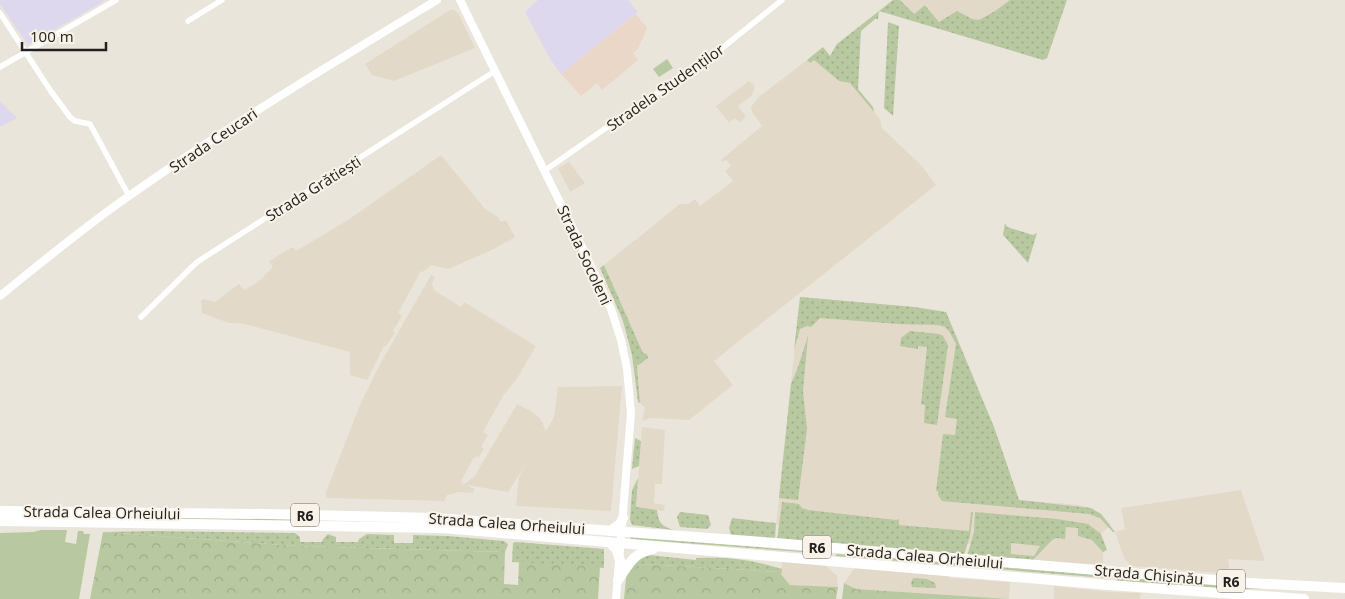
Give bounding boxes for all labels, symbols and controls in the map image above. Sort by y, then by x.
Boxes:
scale bar [22,20,106,52]
text: 100 m [30,26,74,46]
street label: Stradela Studenților [602,39,728,135]
street label: Strada Ceucari [165,103,261,177]
street label: Strada Grătiești [262,151,364,225]
street label: Strada Socoleni [553,202,617,308]
street label: Strada Calea Orheiului [23,501,181,523]
road number: R6 [291,504,319,526]
street label: Strada Calea Orheiului [428,508,586,538]
road number: R6 [803,536,831,558]
street label: Strada Calea Orheiului [846,539,1004,573]
street label: Strada Chișinău [1094,559,1204,589]
road number: R6 [1217,570,1245,592]

